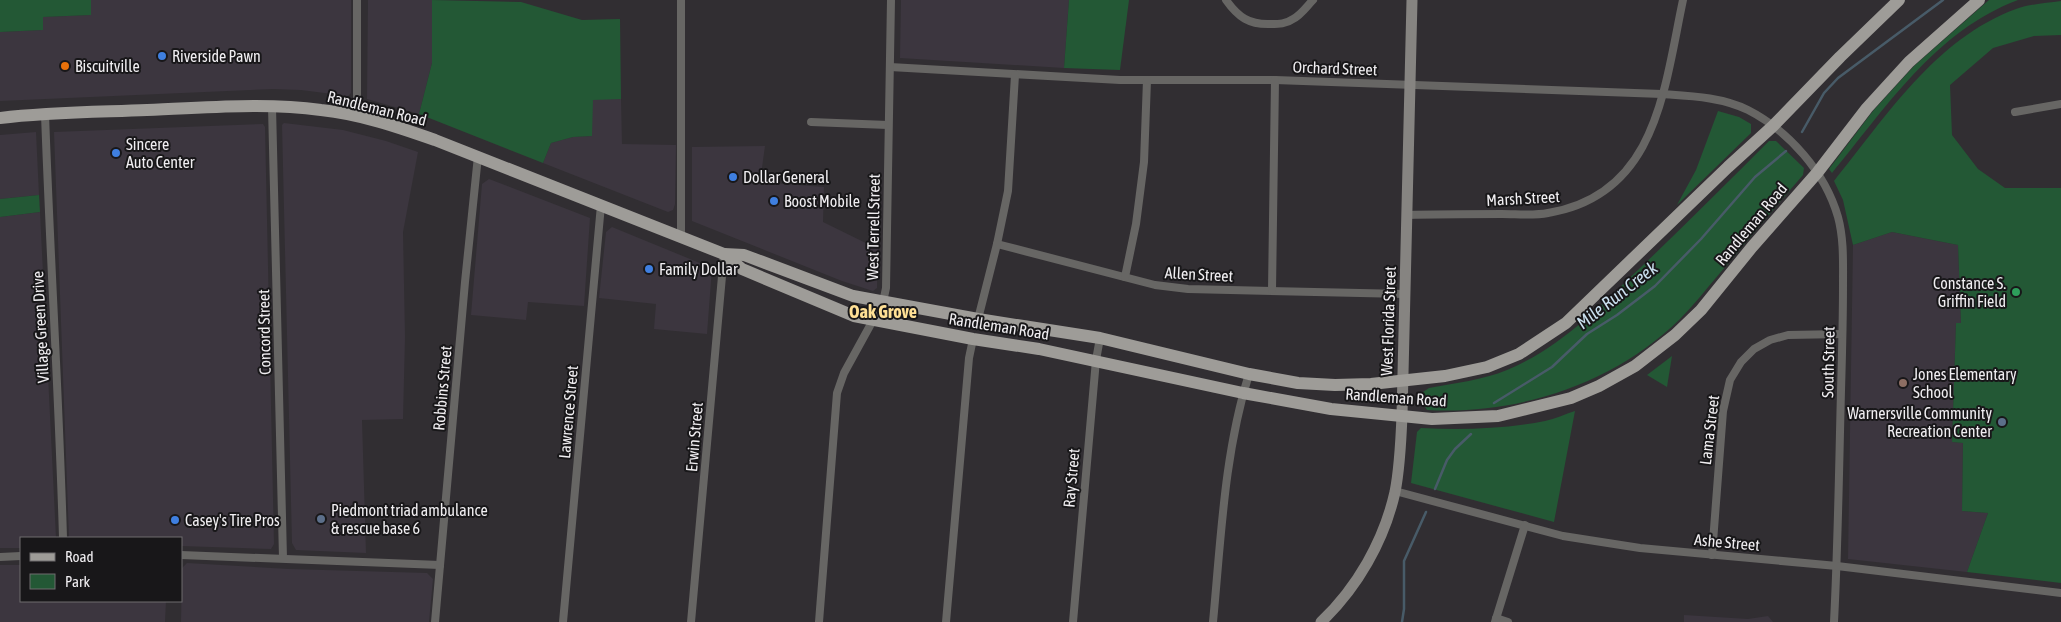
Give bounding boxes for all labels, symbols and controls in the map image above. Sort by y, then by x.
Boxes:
place label: Riverside Pawn [172,47,261,65]
marker: Riverside Pawn [156,50,168,62]
place label: Biscuitville [75,57,140,75]
street label: Orchard Street [1292,58,1378,78]
marker: Biscuitville [59,60,71,72]
street label: Randleman Road [326,87,428,129]
place label: Sincere Auto Center [126,135,195,171]
marker: Sincere Auto Center [110,147,122,159]
place label: Dollar General [743,168,830,186]
marker: Dollar General [727,171,739,183]
street label: West Terrell Street [863,173,883,280]
street label: Randleman Road [1711,179,1791,269]
street label: Marsh Street [1486,187,1561,209]
place label: Boost Mobile [784,192,860,210]
marker: Boost Mobile [768,195,780,207]
water label: Mile Run Creek [1572,256,1663,333]
place label: Family Dollar [659,260,738,279]
marker: Family Dollar [643,263,655,275]
street label: Allen Street [1164,263,1234,285]
street label: West Florida Street [1377,266,1399,376]
street label: Village Green Drive [28,270,53,383]
place label: Constance S. Griffin Field [1933,274,2006,310]
marker: Constance S. Griffin Field [2010,286,2022,298]
street label: Concord Street [254,289,274,375]
district label: Oak Grove [849,301,917,322]
street label: Randleman Road [947,309,1051,343]
street label: South Street [1818,326,1838,398]
street label: Robbins Street [429,344,455,431]
street label: Lawrence Street [555,364,581,459]
place label: Jones Elementary School [1913,365,2017,401]
marker: Jones Elementary School [1897,377,1909,389]
street label: Randleman Road [1345,384,1447,410]
street label: Lama Street [1696,394,1722,466]
street label: Erwin Street [682,401,706,473]
place label: Warnersville Community Recreation Center [1847,404,1992,440]
marker: Warnersville Community Recreation Center [1996,416,2008,428]
street label: Ray Street [1059,447,1084,508]
place label: Piedmont triad ambulance & rescue base 6 [331,501,488,537]
place label: Casey's Tire Pros [185,511,280,530]
marker: Piedmont triad ambulance & rescue base 6 [315,513,327,525]
marker: Casey's Tire Pros [169,514,181,526]
street label: Ashe Street [1693,530,1761,554]
legend [20,537,182,602]
text: Road [65,548,94,565]
text: Park [65,573,90,590]

